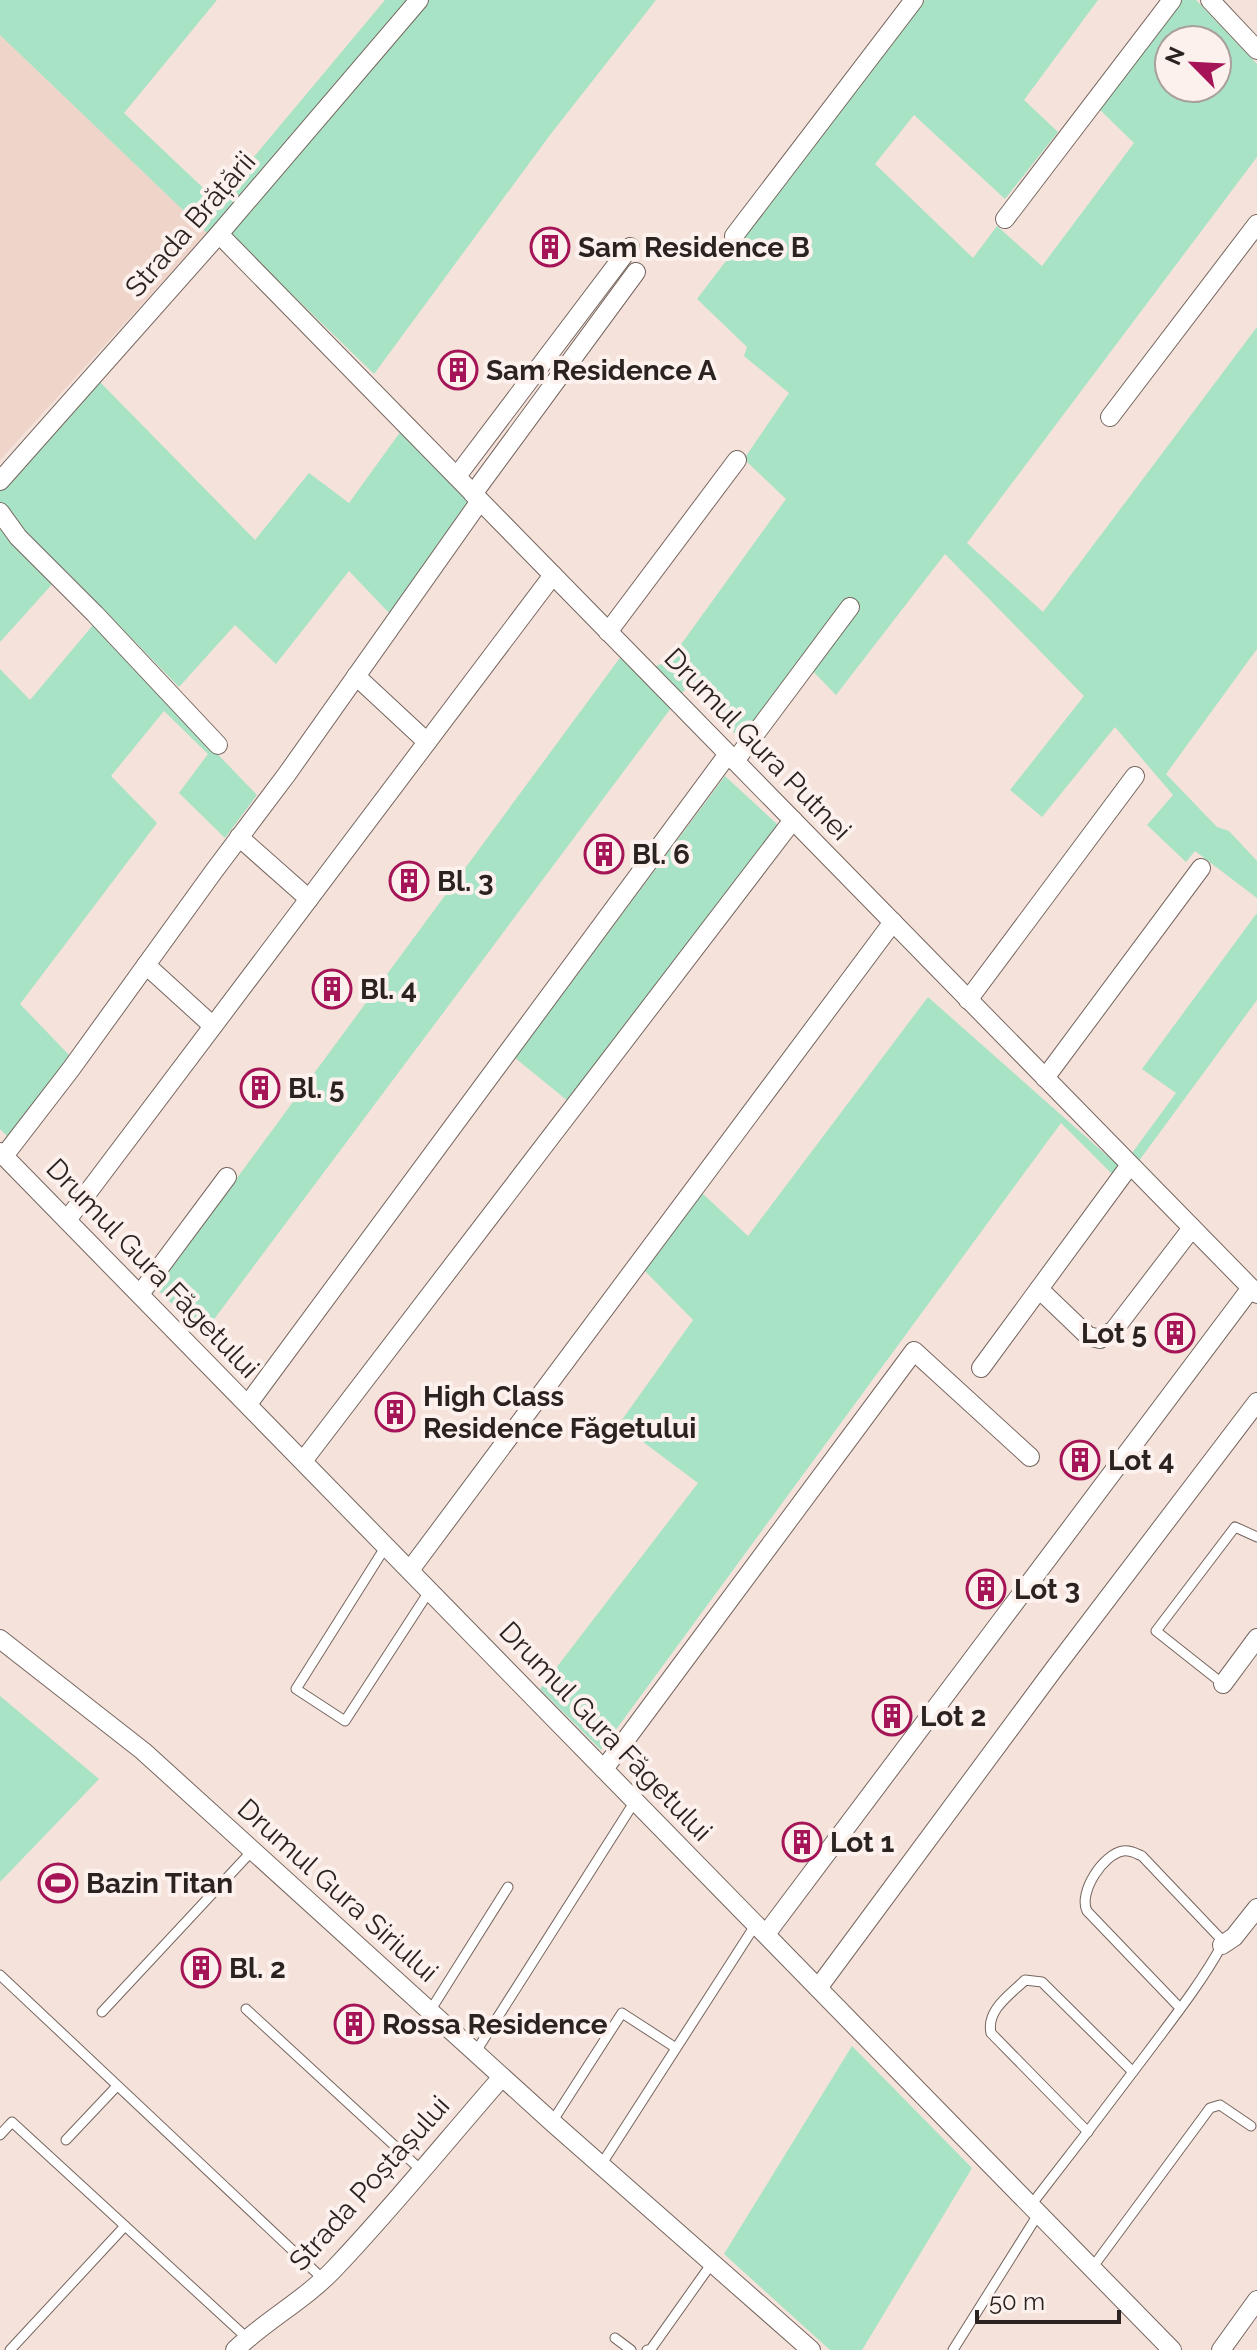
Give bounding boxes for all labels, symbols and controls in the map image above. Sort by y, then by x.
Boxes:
north arrow [1153,24,1233,104]
text: N [1159,43,1190,69]
street label: Strada Brățării [118,145,262,304]
building icon: Sam Residence B [529,226,571,268]
place label: Sam Residence B [578,231,810,264]
building icon: Sam Residence A [437,349,479,391]
place label: Sam Residence A [486,354,717,387]
street label: Drumul Gura Putnei [658,642,858,847]
building icon: Bl. 6 [583,833,625,875]
place label: Bl. 6 [632,838,690,871]
building icon: Bl. 3 [388,860,430,902]
place label: Bl. 3 [437,865,494,898]
building icon: Bl. 4 [311,968,353,1010]
place label: Bl. 4 [360,973,417,1006]
building icon: Bl. 5 [239,1067,281,1109]
place label: Bl. 5 [288,1072,344,1105]
street label: Drumul Gura Făgetului [40,1152,266,1385]
building icon: Lot 5 [1154,1312,1196,1354]
place label: Lot 5 [1081,1317,1147,1350]
place label: High Class Residence Făgetului [423,1380,696,1445]
building icon: High Class Residence Făgetului [374,1391,416,1433]
building icon: Lot 4 [1059,1439,1101,1481]
place label: Lot 4 [1108,1444,1174,1477]
building icon: Lot 3 [965,1568,1007,1610]
place label: Lot 3 [1014,1573,1080,1606]
street label: Drumul Gura Făgetului [493,1615,719,1848]
building icon: Lot 2 [871,1695,913,1737]
place label: Lot 2 [920,1700,986,1733]
street label: Drumul Gura Siriului [231,1792,444,1989]
building icon: Lot 1 [781,1821,823,1863]
place label: Lot 1 [830,1826,894,1859]
sports icon: Bazin Titan [37,1862,79,1904]
place label: Bazin Titan [86,1867,233,1900]
building icon: Bl. 2 [180,1947,222,1989]
place label: Bl. 2 [229,1952,286,1985]
building icon: Rossa Residence [333,2003,375,2045]
place label: Rossa Residence [382,2008,608,2041]
street label: Strada Poștașului [282,2089,456,2277]
scale bar [977,2274,1119,2324]
text: 50 m [989,2287,1045,2316]

